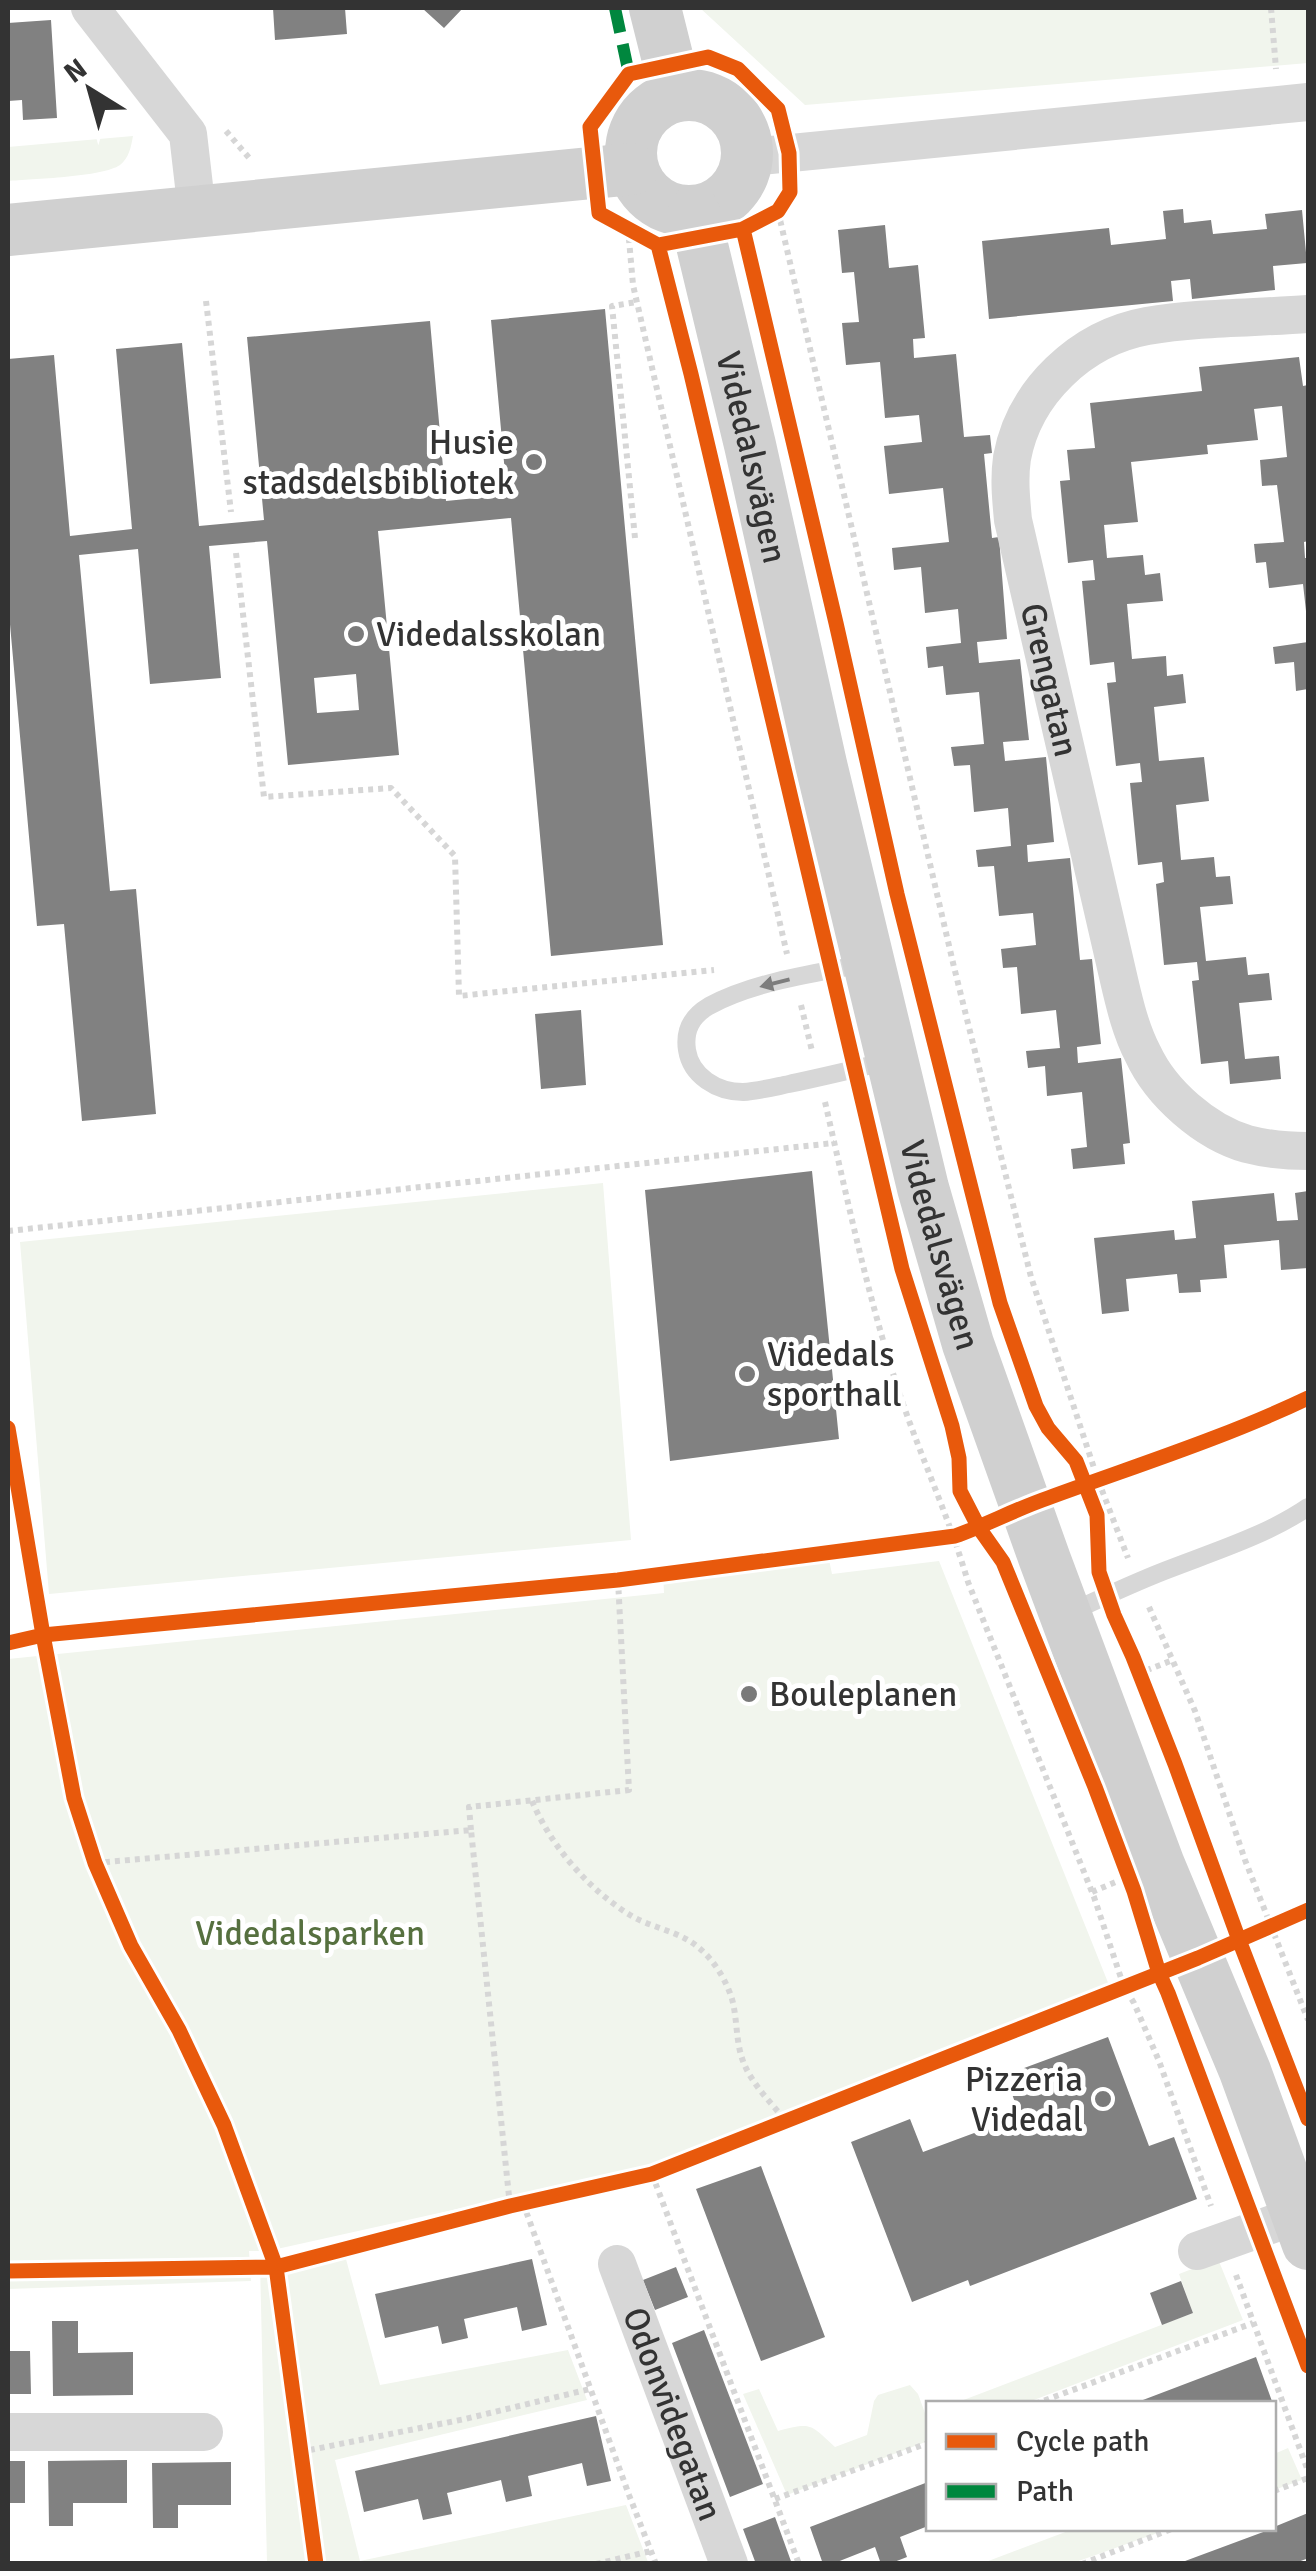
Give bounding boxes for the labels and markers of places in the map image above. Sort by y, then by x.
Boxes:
place label: Husie stadsdelsbibliotek [242,421,514,504]
marker: Husie stadsdelsbibliotek [523,451,545,473]
place label: Videdalsskolan [376,613,601,656]
marker: Videdalsskolan [345,623,367,645]
place label: Videdals sporthall [767,1333,902,1416]
marker: Videdals sporthall [736,1363,758,1385]
place label: Bouleplanen [769,1673,957,1716]
marker: Bouleplanen [738,1683,760,1705]
place label: Pizzeria Videdal [965,2058,1083,2141]
marker: Pizzeria Videdal [1092,2088,1114,2110]

